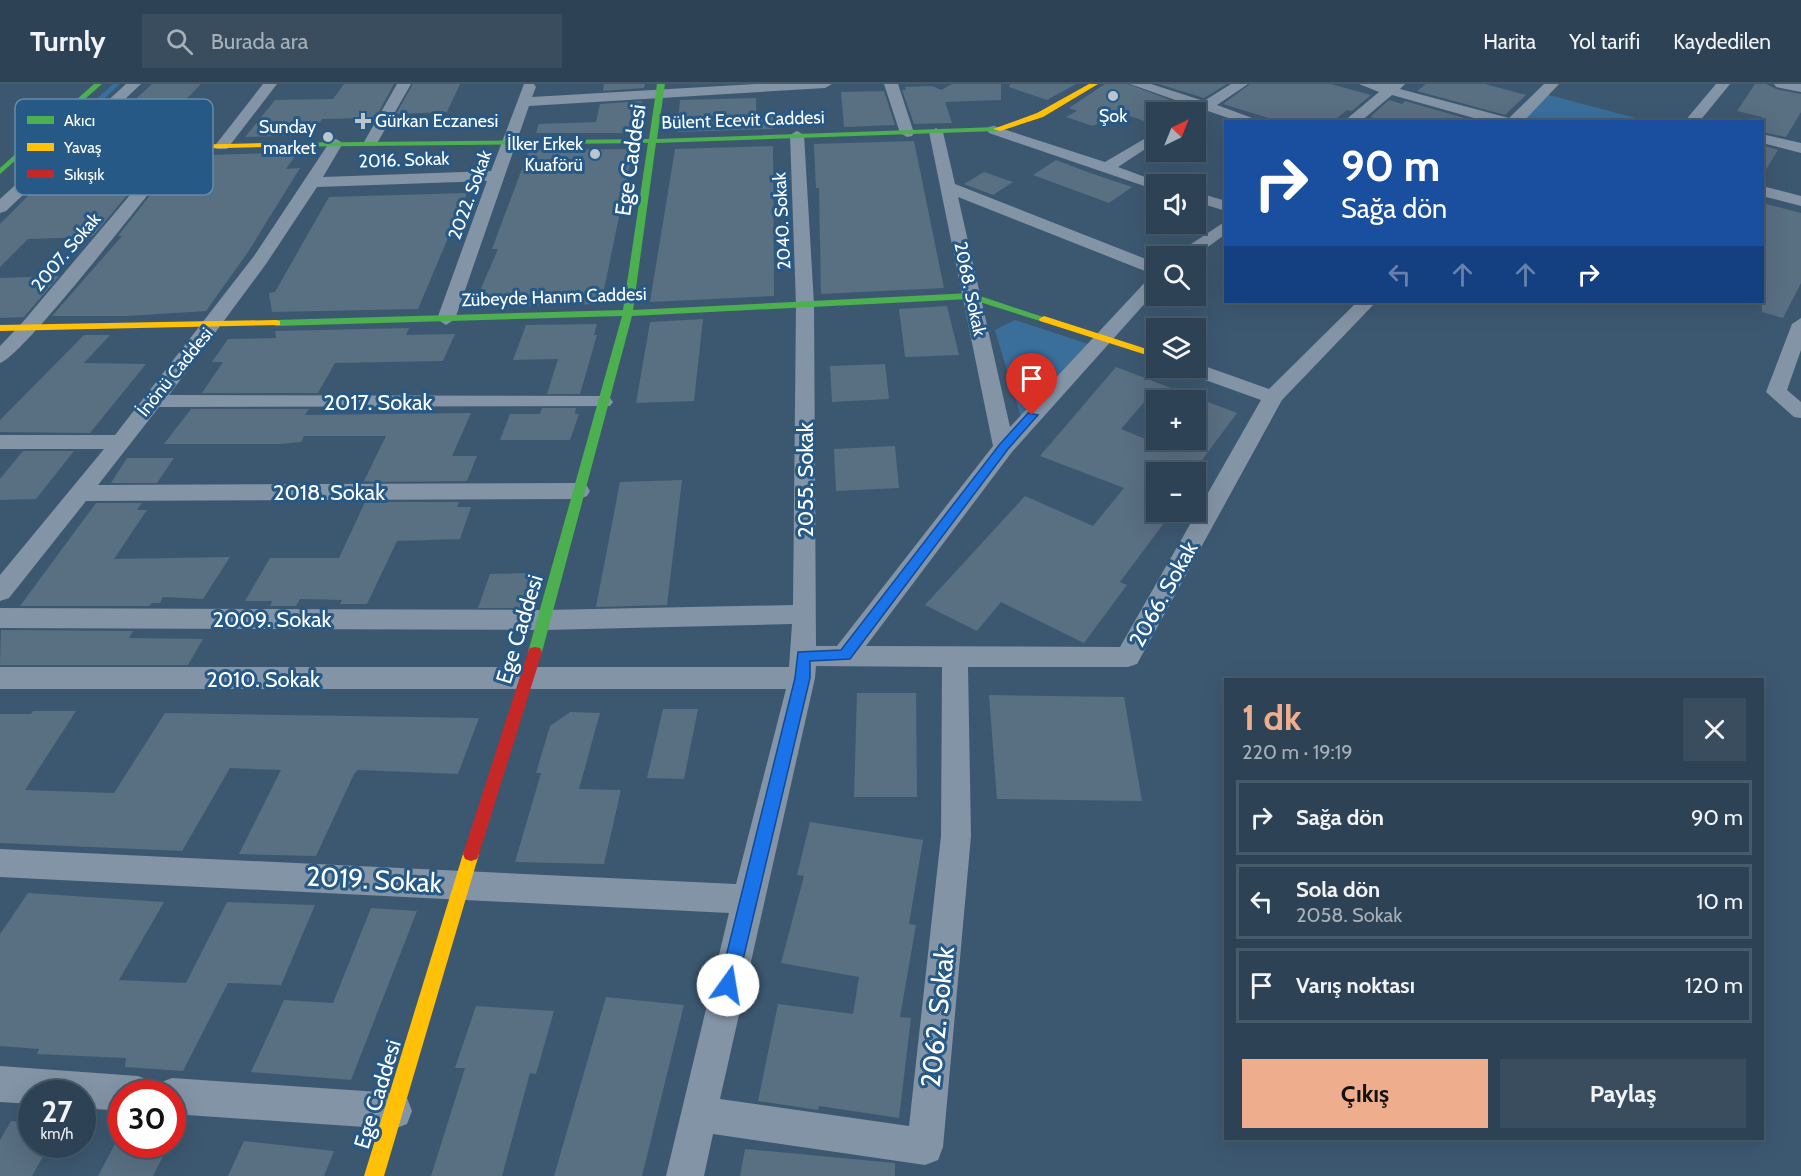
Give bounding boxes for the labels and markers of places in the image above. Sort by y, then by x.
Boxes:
marker: Şok [1106,89,1120,103]
place label: Şok [1099,105,1128,127]
place label: Gürkan Eczanesi [375,110,498,132]
marker: Gürkan Eczanesi [356,114,370,128]
place label: Sunday market [259,116,316,159]
marker: Sunday market [321,130,335,144]
place label: İlker Erkek Kuaförü [507,133,584,176]
marker: İlker Erkek Kuaförü [588,147,602,161]
pin [1006,353,1057,415]

